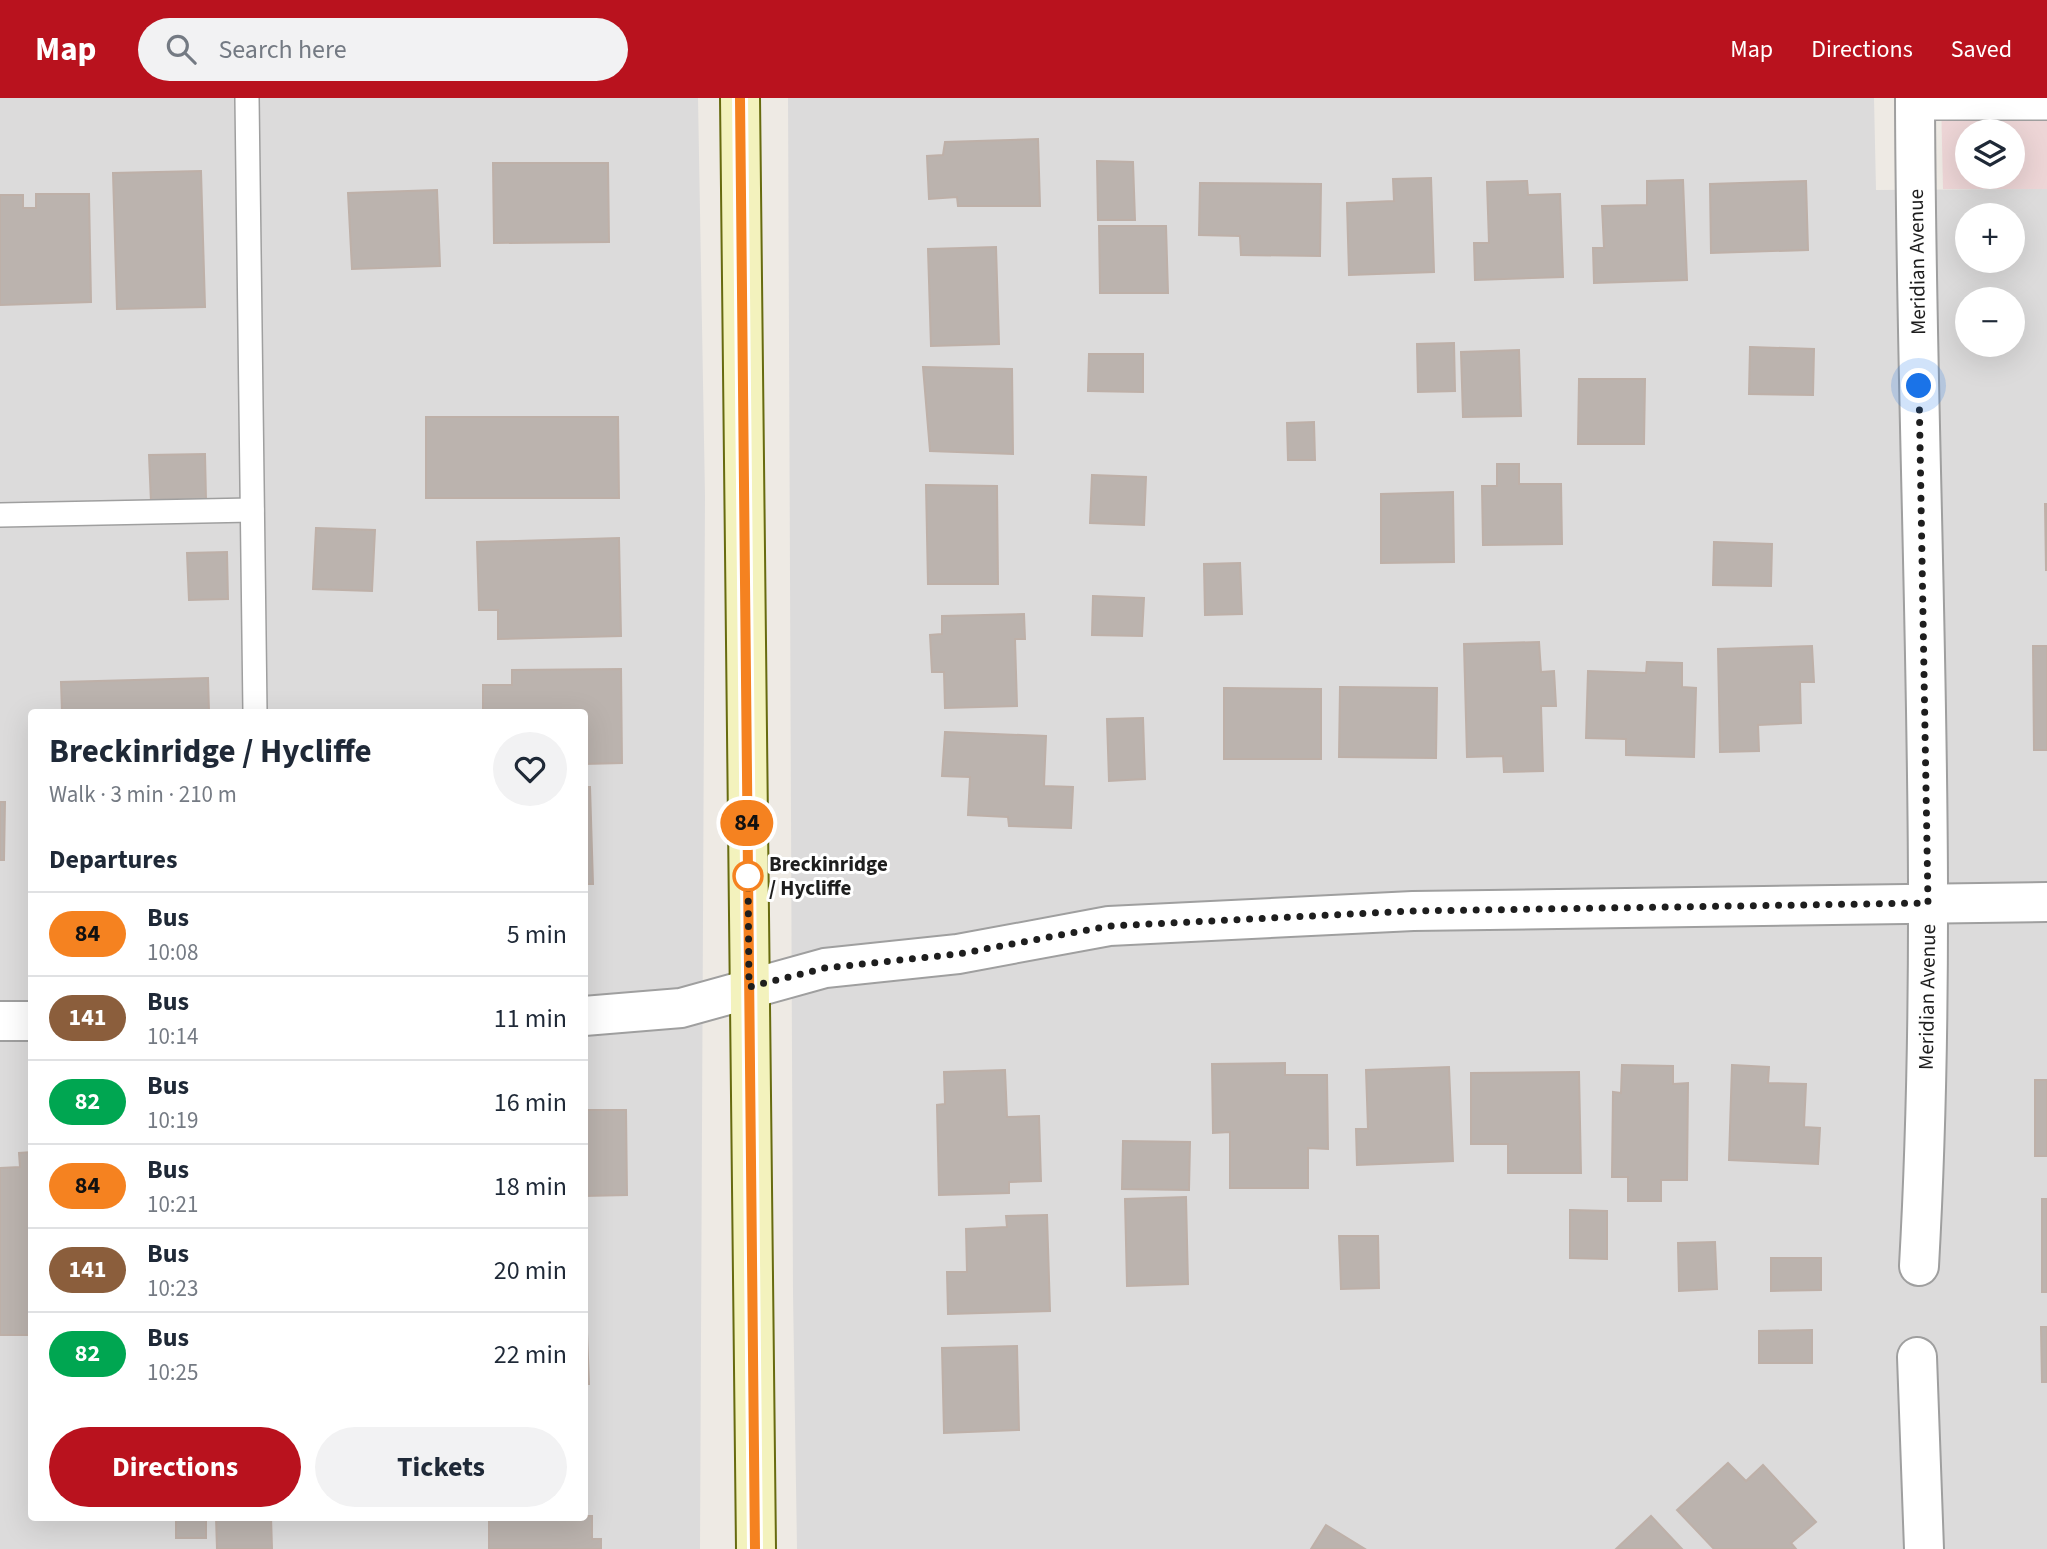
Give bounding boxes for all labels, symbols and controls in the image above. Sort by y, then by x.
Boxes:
search box [138,18,628,81]
text: Map [35,26,96,73]
icon: search [162,30,200,68]
text: Search here [218,31,347,68]
text: Map [1730,32,1773,67]
text: Directions [1811,32,1913,67]
text: Saved [1951,32,2012,67]
map controls [1955,119,2025,357]
button: layers [1955,119,2025,189]
street label: Meridian Avenue [1901,189,1933,335]
button: + [1955,203,2025,273]
button: − [1955,287,2025,357]
your location [1901,368,1936,403]
text: Breckinridge / Hycliffe [49,728,372,775]
button: heart [493,732,567,806]
text: Walk · 3 min · 210 m [49,778,237,811]
line badge: 84 [716,800,778,846]
text: 84 [734,805,760,840]
text: Departures [49,841,177,878]
place label: Breckinridge / Hycliffe [769,849,888,903]
marker: Breckinridge / Hycliffe [733,861,763,891]
text: Bus [147,899,189,936]
text: 84 [75,916,100,951]
text: 5 min [507,916,567,953]
street label: Meridian Avenue [1911,924,1943,1070]
text: 10:08 [147,936,198,969]
text: Bus [147,983,189,1020]
text: 141 [68,1000,107,1035]
text: 11 min [494,1000,567,1037]
text: 10:14 [147,1020,198,1053]
text: Bus [147,1067,189,1104]
text: 82 [75,1084,100,1119]
text: 16 min [494,1084,567,1121]
text: 10:19 [147,1104,198,1137]
text: Bus [147,1151,189,1188]
text: 84 [75,1168,100,1203]
text: 18 min [494,1168,567,1205]
text: 10:21 [147,1188,198,1221]
text: Bus [147,1235,189,1272]
text: 141 [68,1252,107,1287]
text: 20 min [494,1252,567,1289]
text: 10:23 [147,1272,198,1305]
text: Bus [147,1319,189,1356]
text: 82 [75,1336,100,1371]
text: 22 min [494,1336,567,1373]
text: 10:25 [147,1356,198,1389]
button: Directions [49,1427,301,1507]
button: Tickets [315,1427,567,1507]

